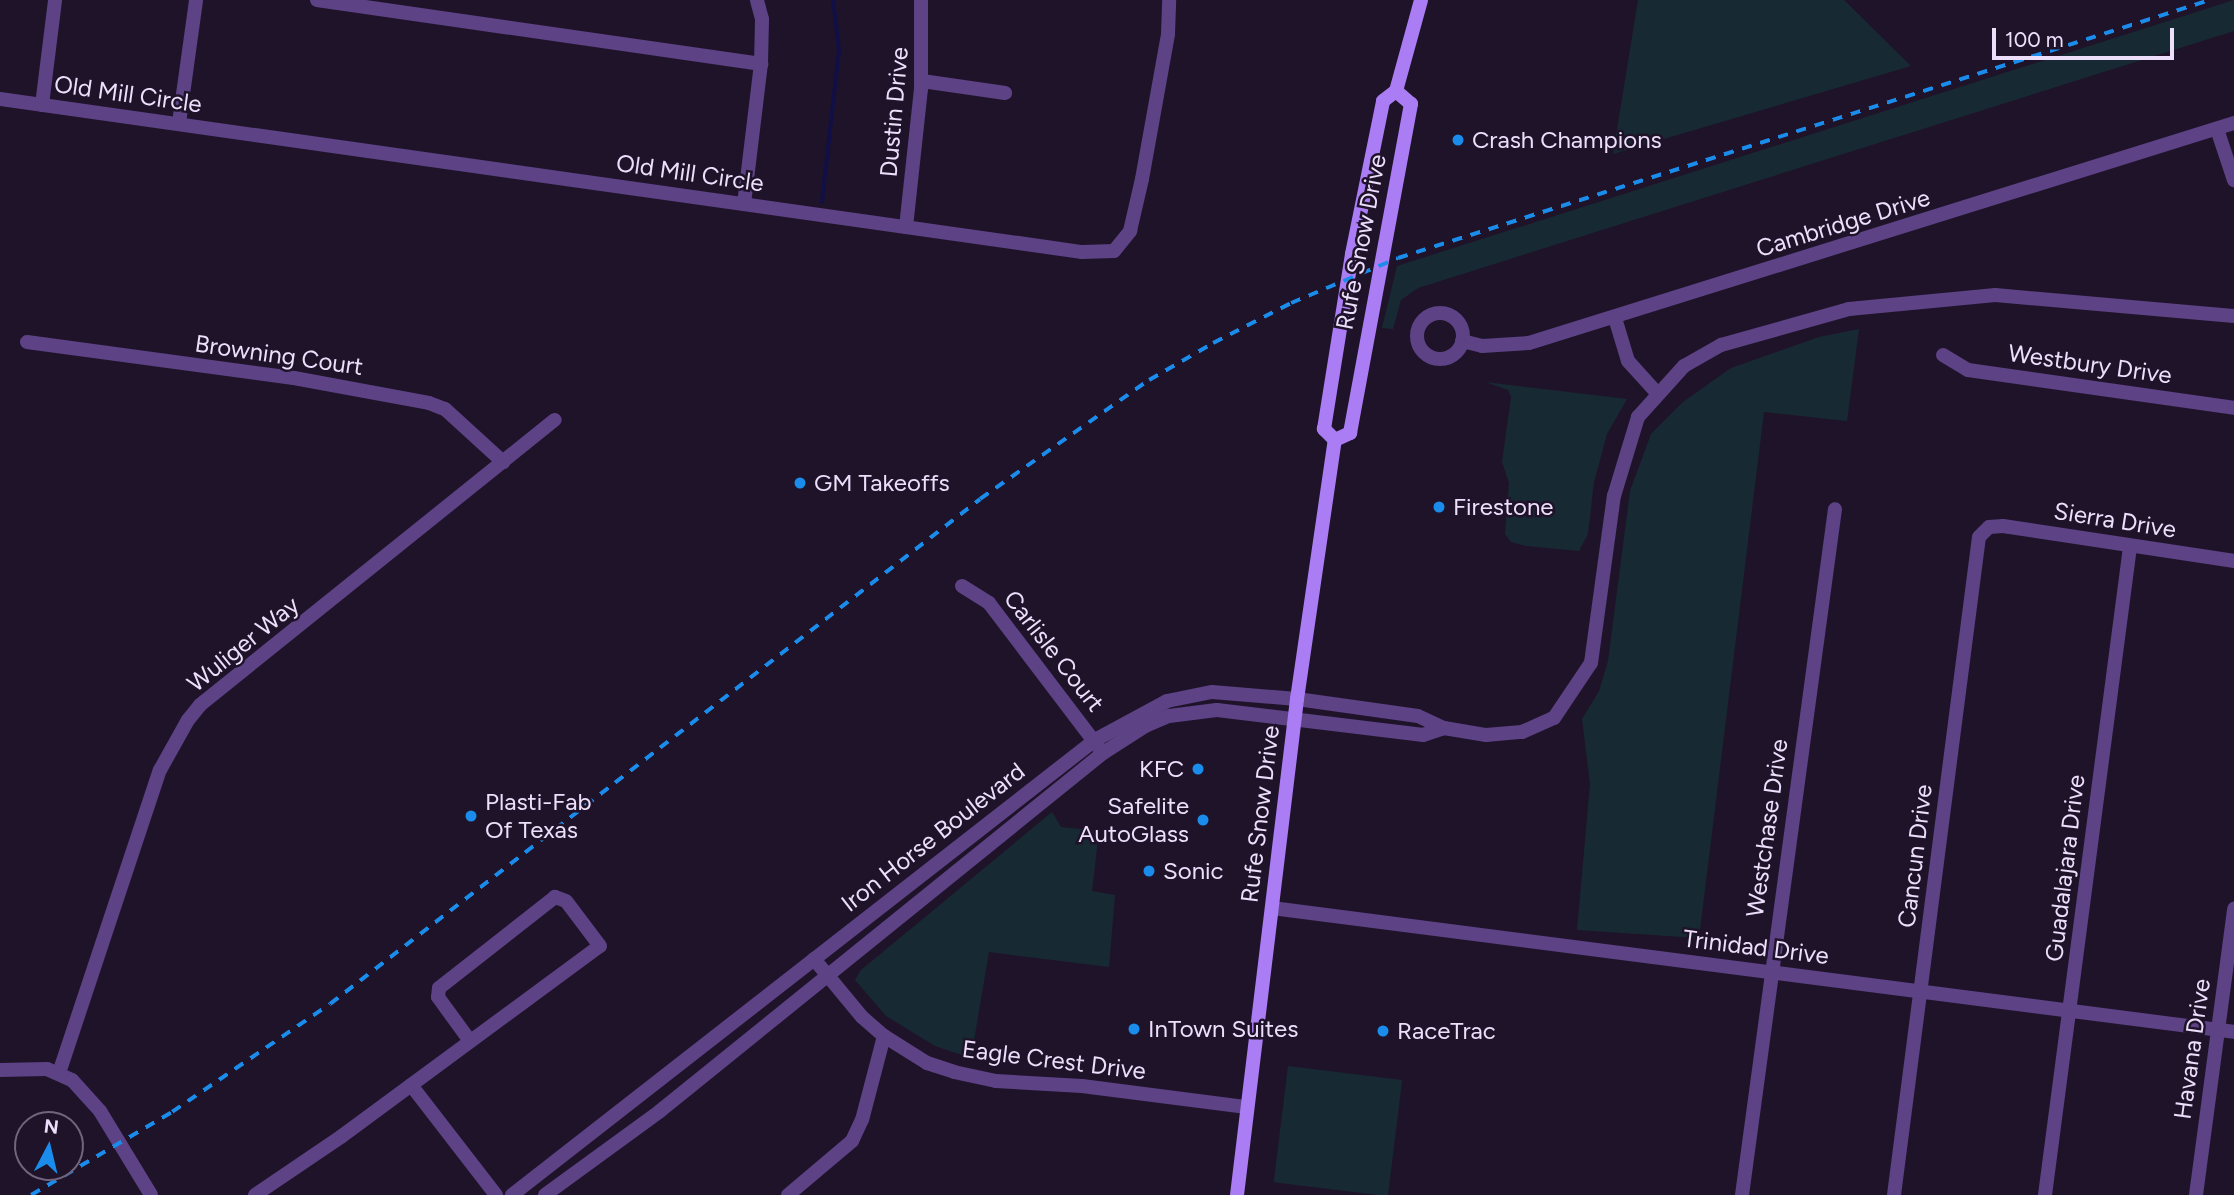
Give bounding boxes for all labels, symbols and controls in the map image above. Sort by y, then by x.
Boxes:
scale bar [1996,14,2178,58]
text: 100 m [2005,27,2064,52]
street label: Dustin Drive [874,46,914,178]
street label: Old Mill Circle [52,69,204,119]
place label: Crash Champions [1472,126,1662,154]
marker: Crash Champions [1450,132,1466,148]
street label: Old Mill Circle [614,148,766,198]
street label: Rufe Snow Drive [1330,152,1392,332]
street label: Cambridge Drive [1753,183,1933,263]
street label: Browning Court [193,329,365,381]
street label: Westbury Drive [2006,338,2174,390]
place label: GM Takeoffs [814,469,950,497]
marker: GM Takeoffs [792,475,808,491]
place label: Firestone [1453,493,1553,521]
street label: Sierra Drive [2052,496,2178,544]
marker: Firestone [1431,499,1447,515]
street label: Carlisle Court [998,585,1110,717]
street label: Wuliger Way [181,590,305,698]
street label: Rufe Snow Drive [1235,724,1285,904]
street label: Westchase Drive [1740,737,1794,919]
place label: KFC [1139,755,1184,783]
street label: Iron Horse Boulevard [836,756,1030,918]
marker: KFC [1190,761,1206,777]
street label: Guadalajara Drive [2039,773,2091,963]
street label: Cancun Drive [1892,783,1938,929]
place label: Plasti-Fab Of Texas [485,788,591,844]
place label: Safelite AutoGlass [1078,792,1189,848]
marker: Plasti-Fab Of Texas [463,808,479,824]
marker: Safelite AutoGlass [1195,812,1211,828]
place label: Sonic [1163,857,1224,885]
marker: Sonic [1141,863,1157,879]
street label: Trinidad Drive [1682,924,1830,970]
street label: Havana Drive [2168,977,2216,1121]
place label: InTown Suites [1148,1015,1298,1043]
place label: RaceTrac [1397,1017,1496,1045]
marker: InTown Suites [1126,1021,1142,1037]
marker: RaceTrac [1375,1023,1391,1039]
street label: Eagle Crest Drive [960,1034,1148,1086]
north arrow [14,1111,84,1181]
text: N [43,1114,60,1139]

